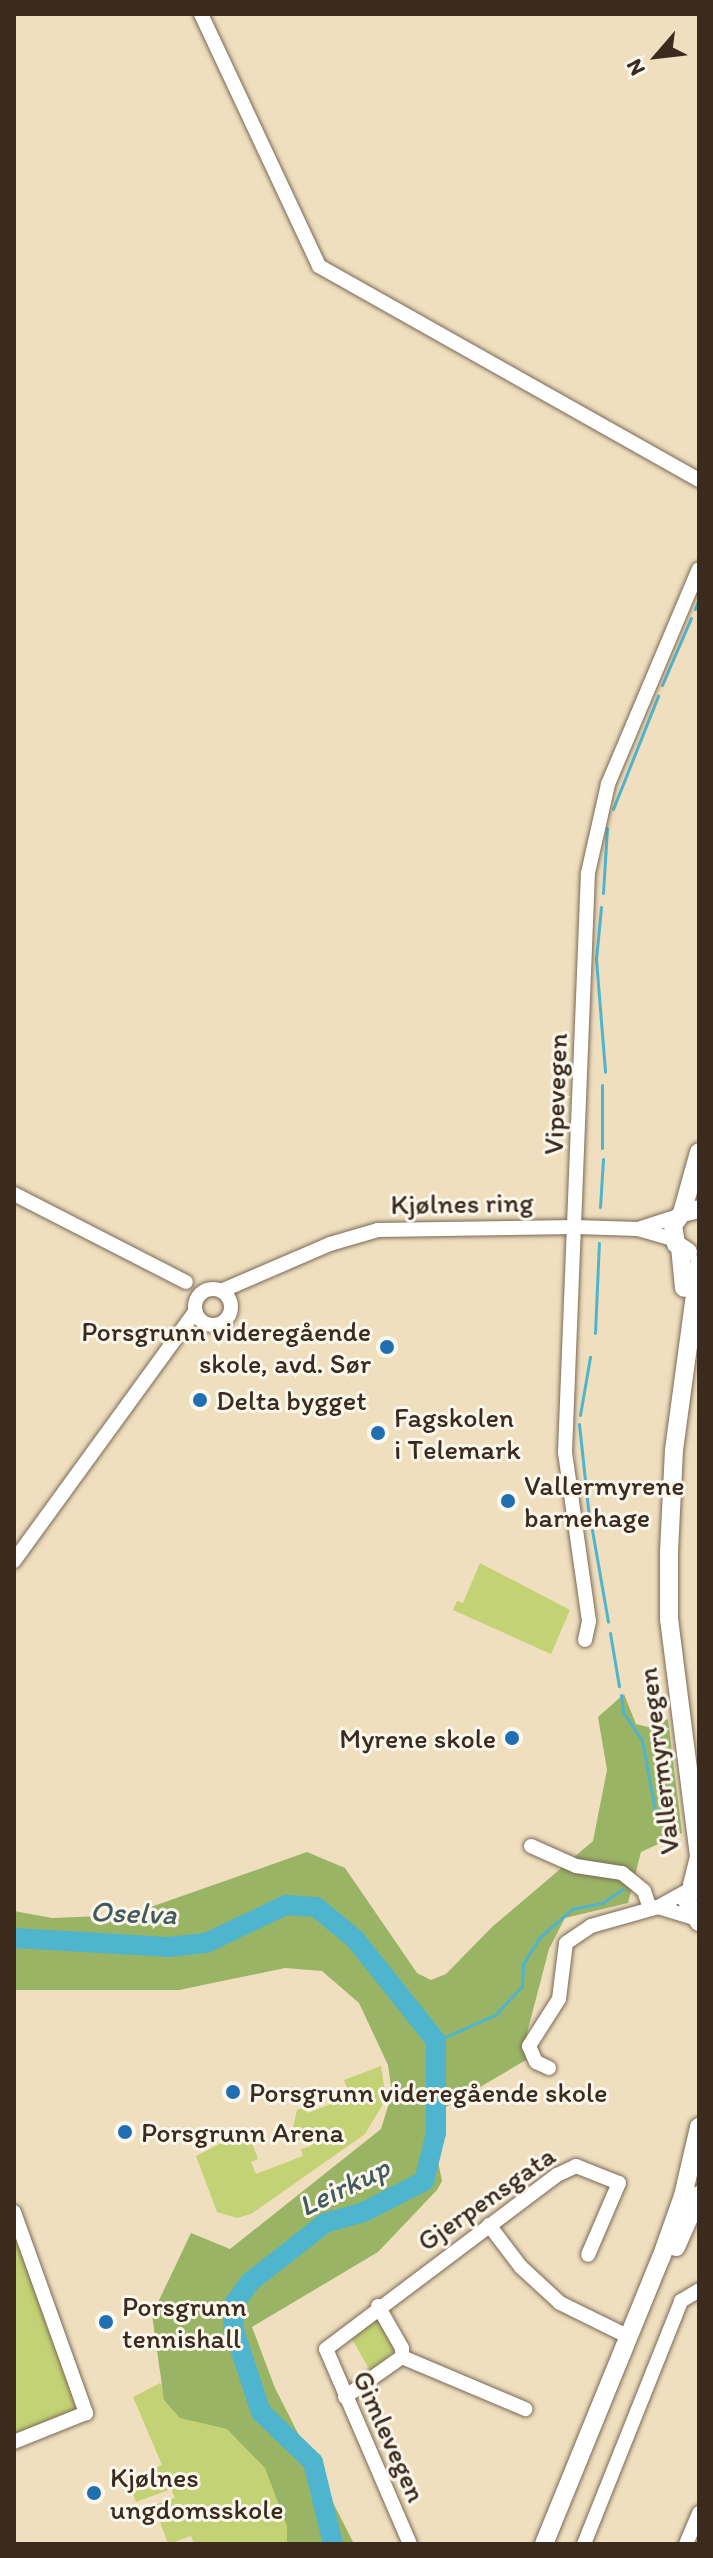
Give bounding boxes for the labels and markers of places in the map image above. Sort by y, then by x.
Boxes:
place label: Porsgrunn videregående skole, avd. Sør [81,1314,371,1380]
marker: Porsgrunn videregående skole, avd. Sør [378,1338,396,1356]
place label: Delta bygget [216,1383,367,1417]
marker: Delta bygget [191,1391,209,1409]
place label: Fagskolen i Telemark [394,1400,518,1466]
marker: Fagskolen i Telemark [369,1424,387,1442]
place label: Vallermyrene barnehage [524,1468,685,1534]
marker: Vallermyrene barnehage [499,1492,517,1510]
place label: Myrene skole [339,1721,496,1755]
marker: Myrene skole [503,1729,521,1747]
place label: Porsgrunn videregående skole [249,2075,607,2109]
marker: Porsgrunn videregående skole [224,2083,242,2101]
place label: Porsgrunn Arena [141,2115,343,2149]
marker: Porsgrunn Arena [116,2123,134,2141]
place label: Porsgrunn tennishall [122,2289,247,2355]
marker: Porsgrunn tennishall [97,2313,115,2331]
place label: Kjølnes ungdomsskole [110,2460,284,2526]
marker: Kjølnes ungdomsskole [85,2484,103,2502]

